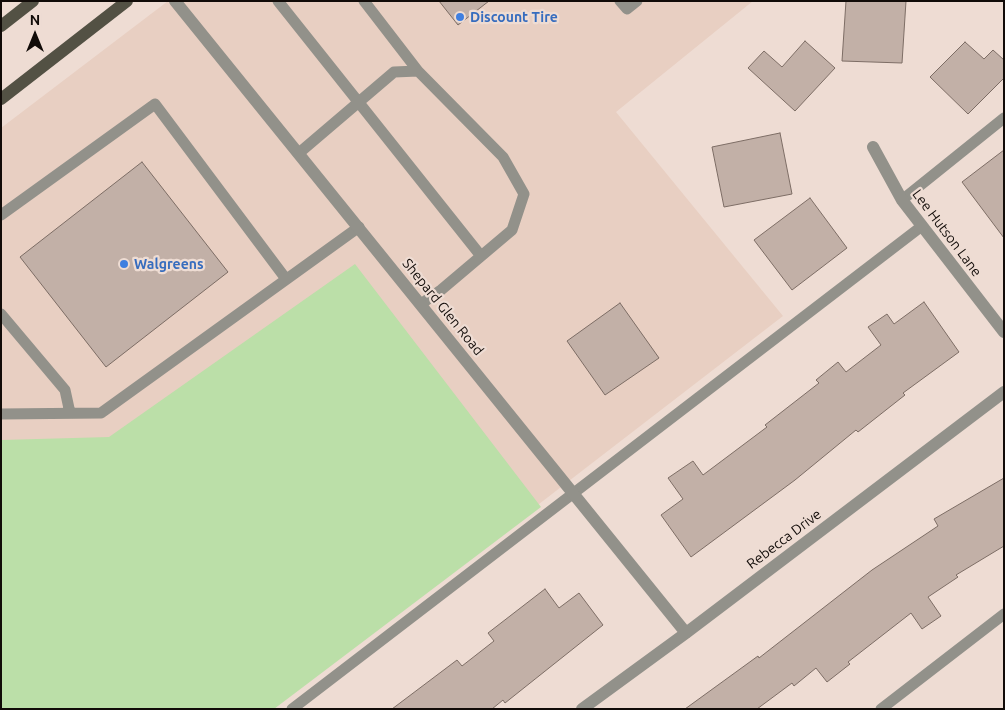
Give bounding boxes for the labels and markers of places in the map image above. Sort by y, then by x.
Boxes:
place label: Discount Tire [470,9,558,25]
marker: Discount Tire [454,11,466,23]
place label: Walgreens [134,256,203,272]
marker: Walgreens [118,258,130,270]

